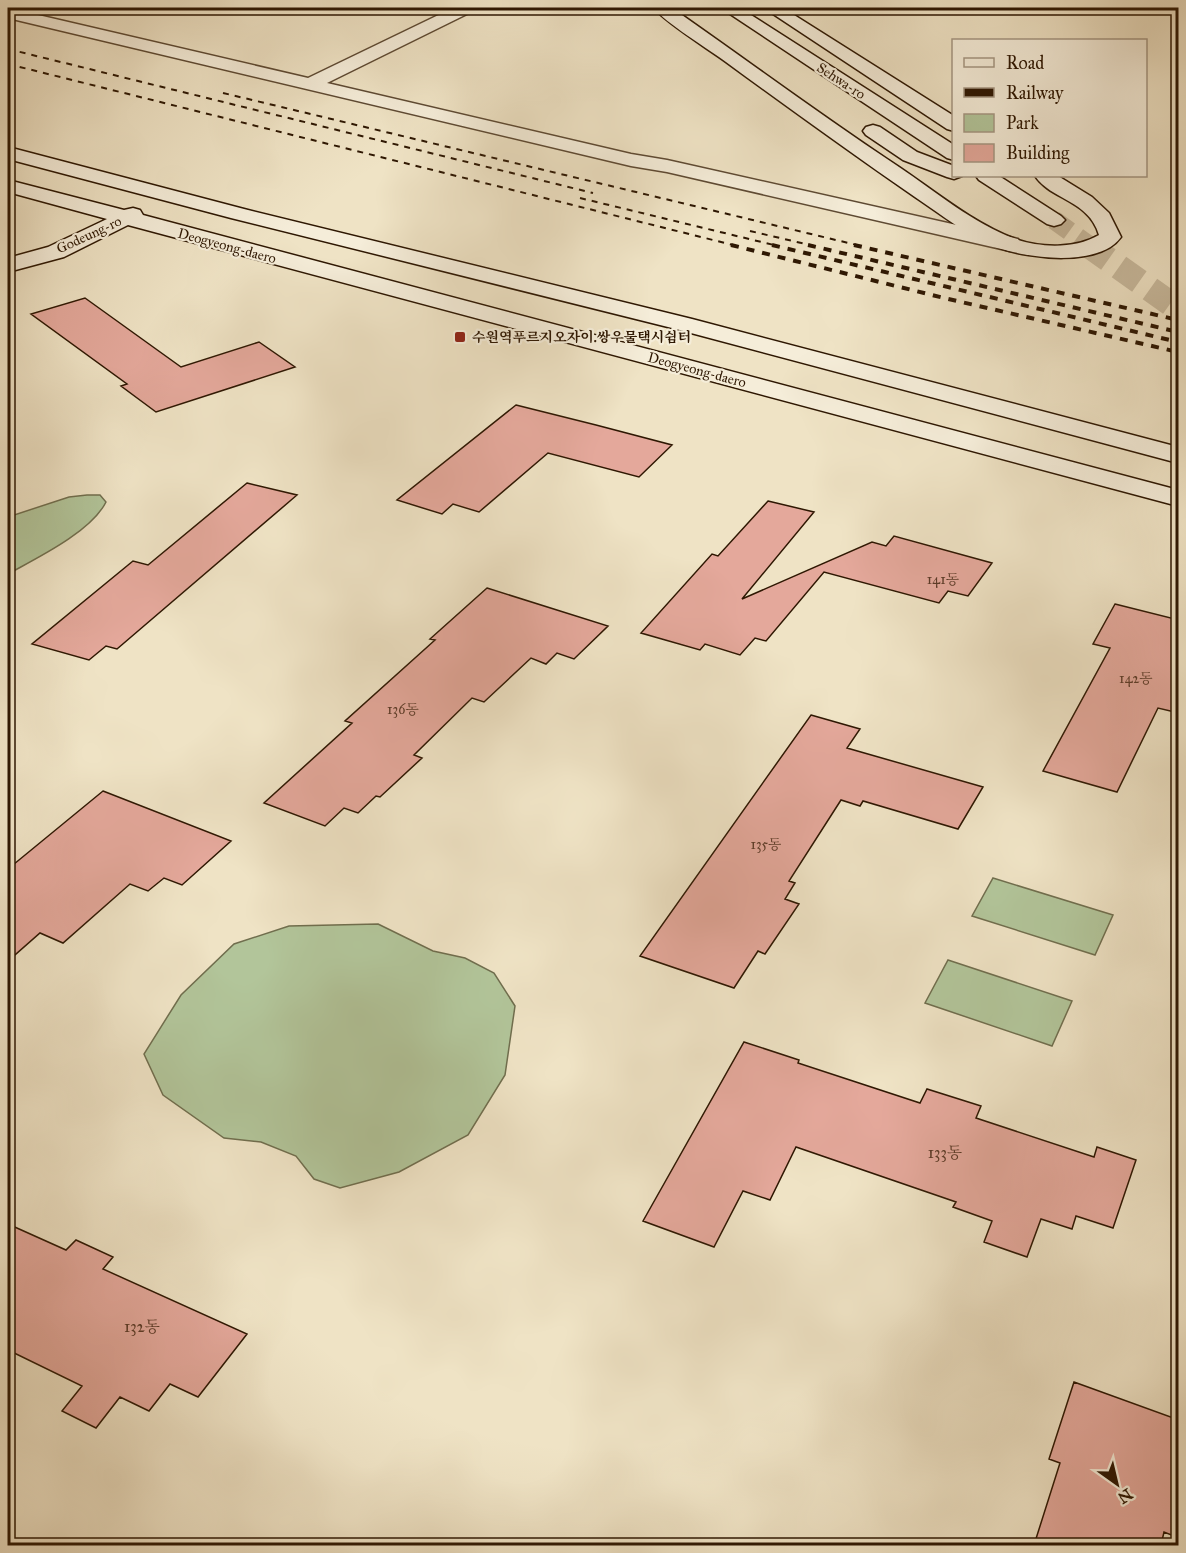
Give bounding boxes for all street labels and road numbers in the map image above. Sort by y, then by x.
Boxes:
street label: Sehwa-ro [813,59,869,103]
street label: Godeung-ro [54,213,124,257]
street label: Deogyeong-daero [176,225,278,267]
street label: Deogyeong-daero [646,349,748,391]

